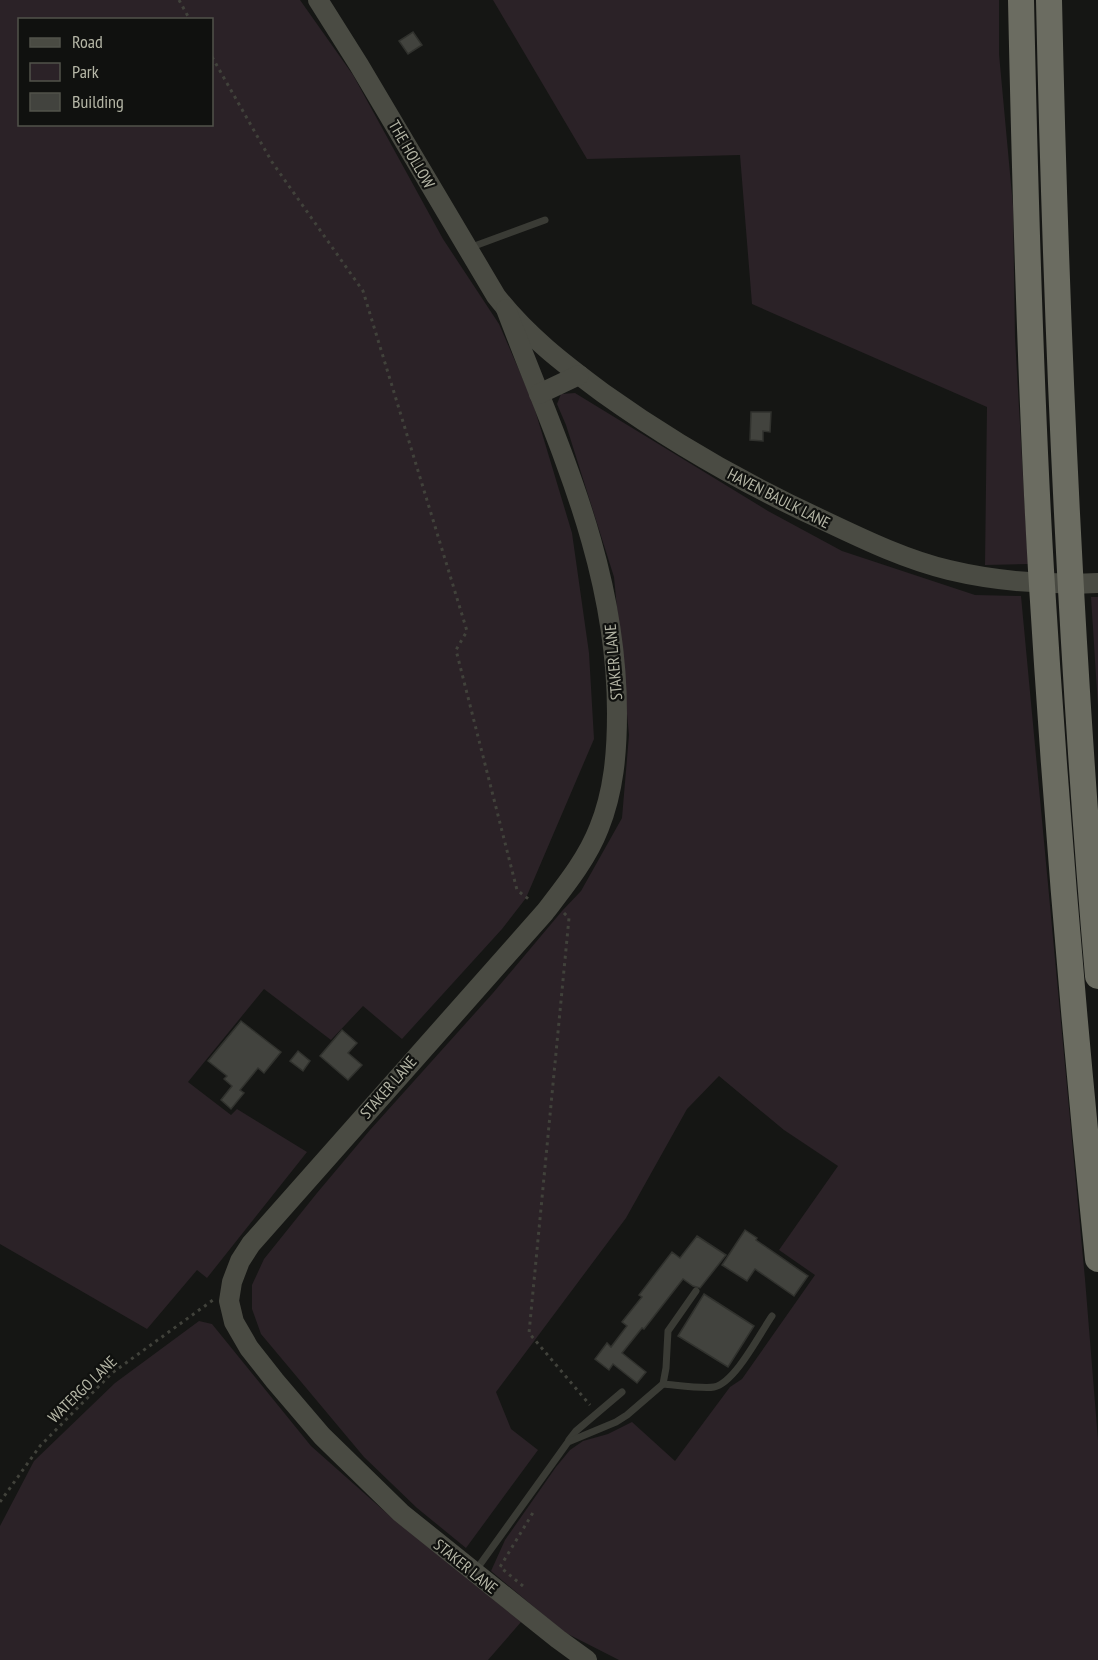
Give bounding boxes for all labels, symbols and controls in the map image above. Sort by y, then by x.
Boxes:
legend [18,18,213,126]
text: Road [72,30,103,53]
text: Park [72,60,99,83]
text: Building [72,90,124,113]
street label: THE HOLLOW [385,117,440,192]
street label: HAVEN BAULK LANE [724,464,834,533]
street label: STAKER LANE [600,623,626,701]
street label: STAKER LANE [355,1052,421,1122]
street label: WATERGO LANE [43,1351,121,1427]
street label: STAKER LANE [430,1534,502,1598]

